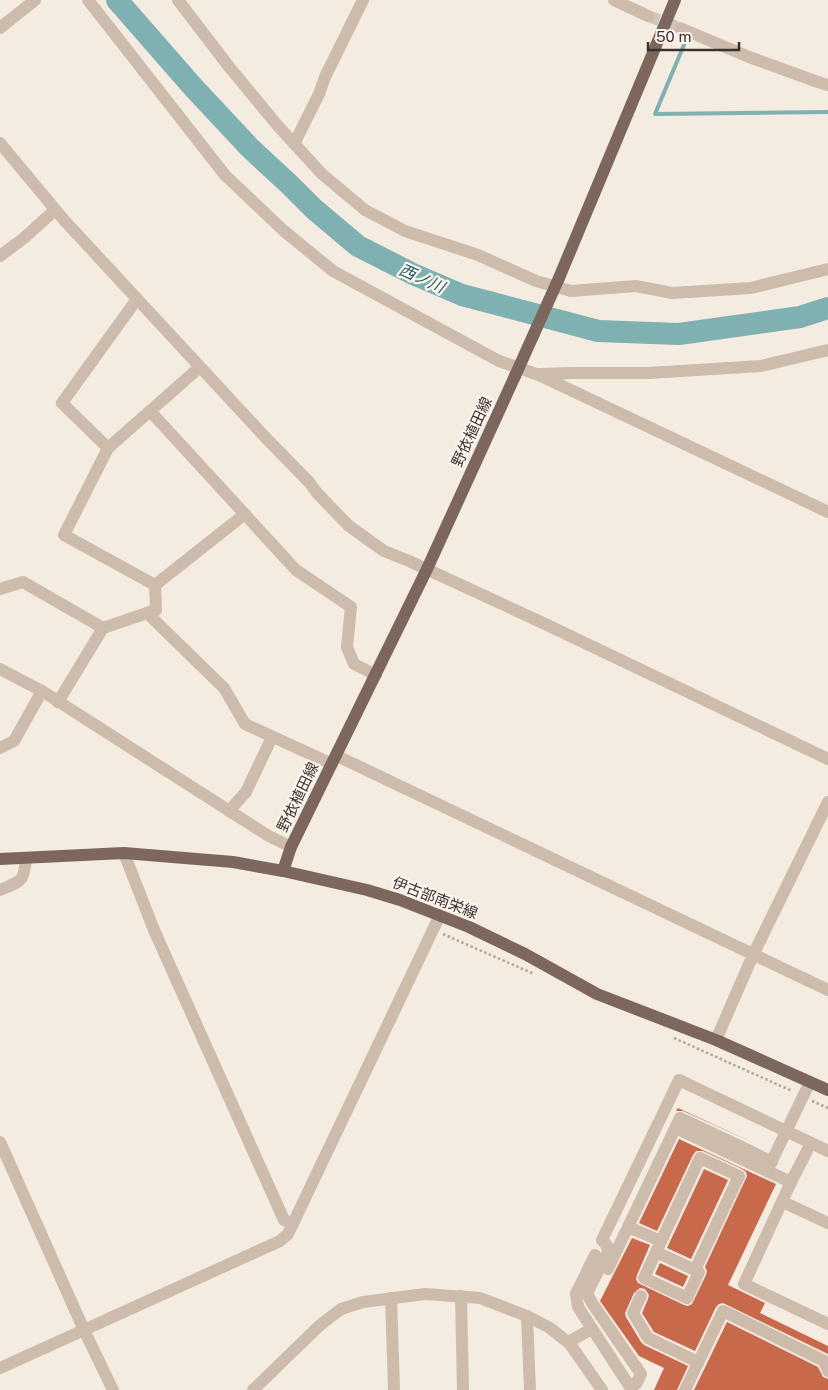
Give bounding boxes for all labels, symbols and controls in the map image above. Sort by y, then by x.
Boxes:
scale bar [648,20,739,52]
text: 50 m [656,28,691,45]
water label: 西ノ川 [396,260,449,298]
street label: 野依植田線 [448,394,495,469]
street label: 野依植田線 [273,759,322,834]
street label: 伊古部南栄線 [390,873,480,922]

